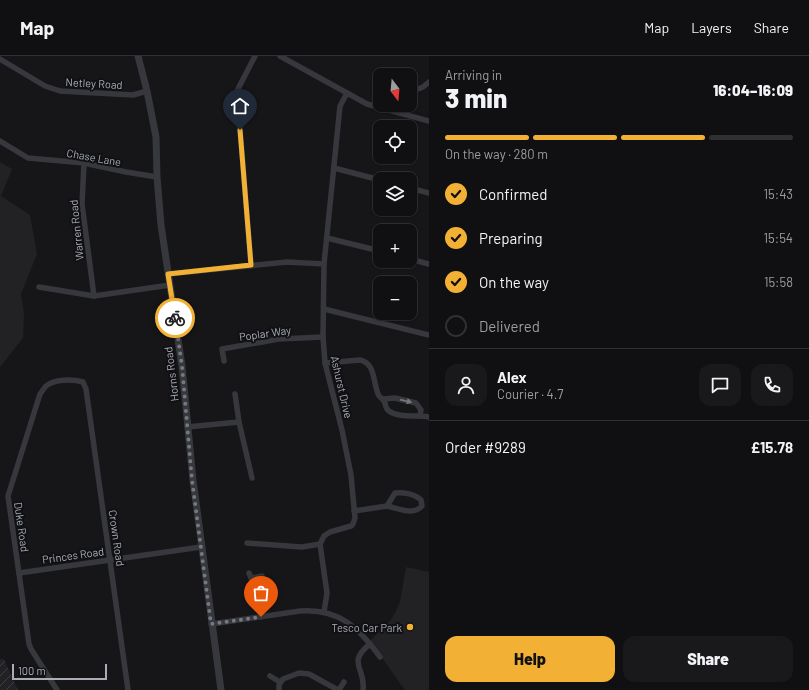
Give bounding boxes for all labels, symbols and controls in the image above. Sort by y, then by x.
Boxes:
text: Map [20,16,54,39]
text: Map [644,19,669,36]
text: Layers [691,19,732,36]
text: Share [754,19,789,36]
text: Arriving in [445,67,502,83]
north arrow [373,68,417,112]
map controls [373,68,417,320]
street label: Netley Road [65,75,123,91]
text: 16:04–16:09 [713,81,793,99]
text: 3 min [445,82,507,113]
pin [223,89,257,130]
icon: home [229,95,251,117]
button: locate [373,120,417,164]
street label: Chase Lane [66,146,122,168]
text: On the way · 280 m [445,146,548,162]
button: layers [373,172,417,216]
icon: check [445,183,467,205]
text: Confirmed [479,185,547,203]
text: 15:43 [764,186,793,202]
street label: Warren Road [66,199,86,261]
button: + [373,224,417,268]
icon: check [445,227,467,249]
text: Preparing [479,229,543,247]
text: 15:54 [764,230,793,246]
icon: check [445,271,467,293]
text: On the way [479,273,549,291]
text: 15:58 [764,274,793,290]
button: − [373,276,417,320]
courier [155,298,195,338]
icon: bike [164,307,186,329]
text: Delivered [479,317,540,335]
street label: Poplar Way [238,323,292,343]
street label: Horns Road [161,346,181,402]
street label: Ashurst Drive [328,354,356,420]
button: person [445,364,487,406]
button: chat [699,364,741,406]
button: phone [751,364,793,406]
text: Alex [497,368,527,386]
text: Courier · 4.7 [497,386,564,402]
one-way arrow [400,398,413,404]
text: Order #9289 [445,438,526,456]
text: £15.78 [751,438,793,456]
street label: Duke Road [12,501,32,553]
street label: Crown Road [107,509,127,567]
street label: Princes Road [41,544,105,566]
pin [244,576,278,617]
icon: bag [250,582,272,604]
place label: Tesco Car Park [332,621,402,634]
marker: Tesco Car Park [405,622,415,632]
button: Help [445,636,615,682]
button: Share [623,636,793,682]
scale bar [12,662,107,681]
text: 100 m [18,664,46,677]

